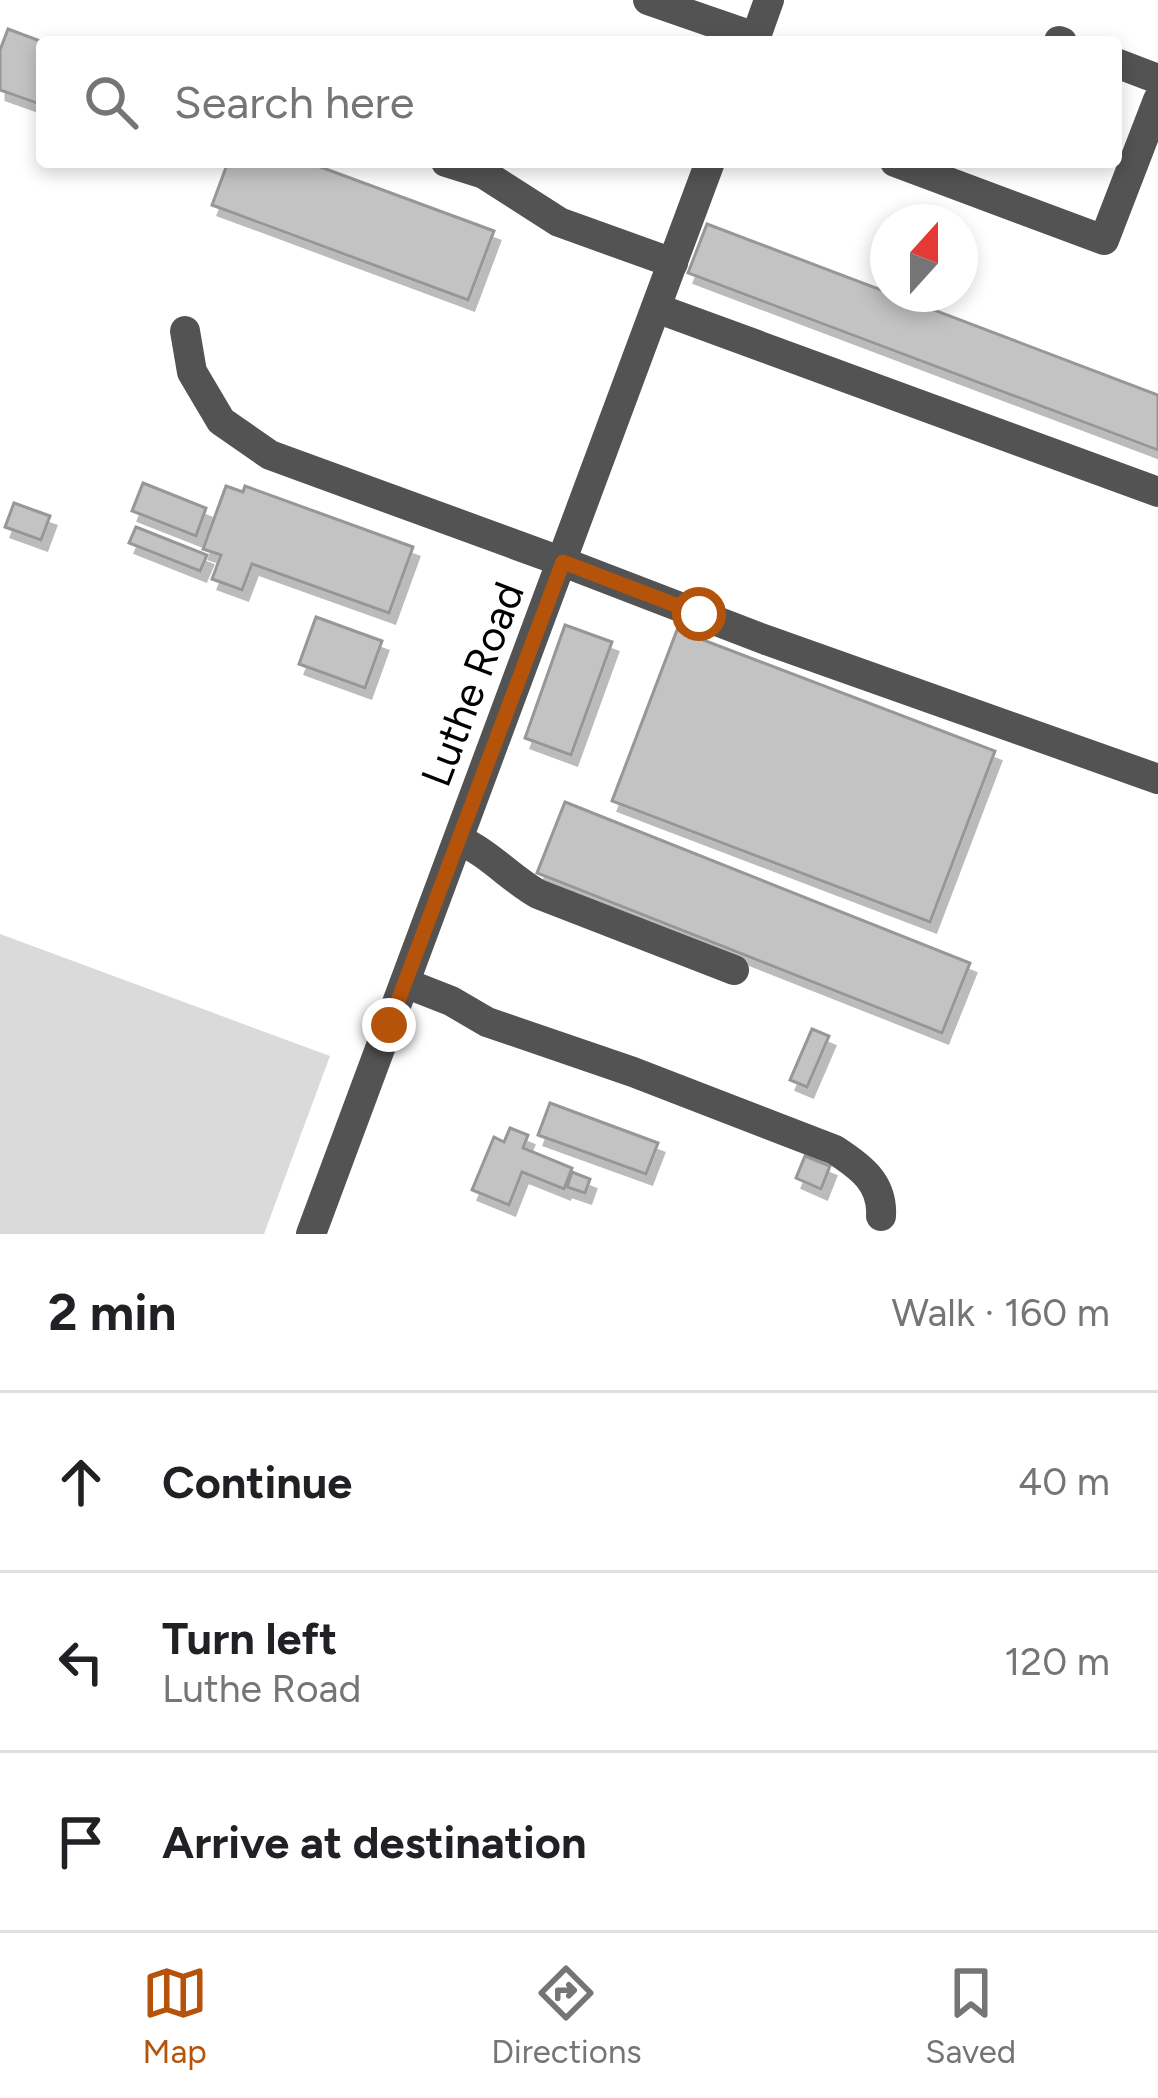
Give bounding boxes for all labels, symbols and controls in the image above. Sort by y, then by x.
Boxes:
search box [36,36,1122,168]
icon: search [78,69,144,135]
text: Search here [174,75,414,129]
north arrow [870,204,978,312]
street label: Luthe Road [410,575,535,793]
route start [672,587,726,641]
route end [362,998,416,1052]
text: 2 min [48,1282,176,1343]
text: Walk · 160 m [892,1289,1110,1336]
icon: ahead [48,1449,114,1515]
text: Continue [162,1455,352,1509]
text: 40 m [1018,1458,1110,1505]
text: Turn left [162,1611,337,1665]
icon: left [48,1629,114,1695]
text: 120 m [1004,1638,1110,1685]
text: Luthe Road [162,1665,361,1712]
icon: arrive [48,1809,114,1875]
text: Arrive at destination [162,1815,586,1869]
tab: Map [142,1960,208,2071]
tab: Directions [491,1960,642,2071]
tab: Saved [925,1960,1016,2071]

